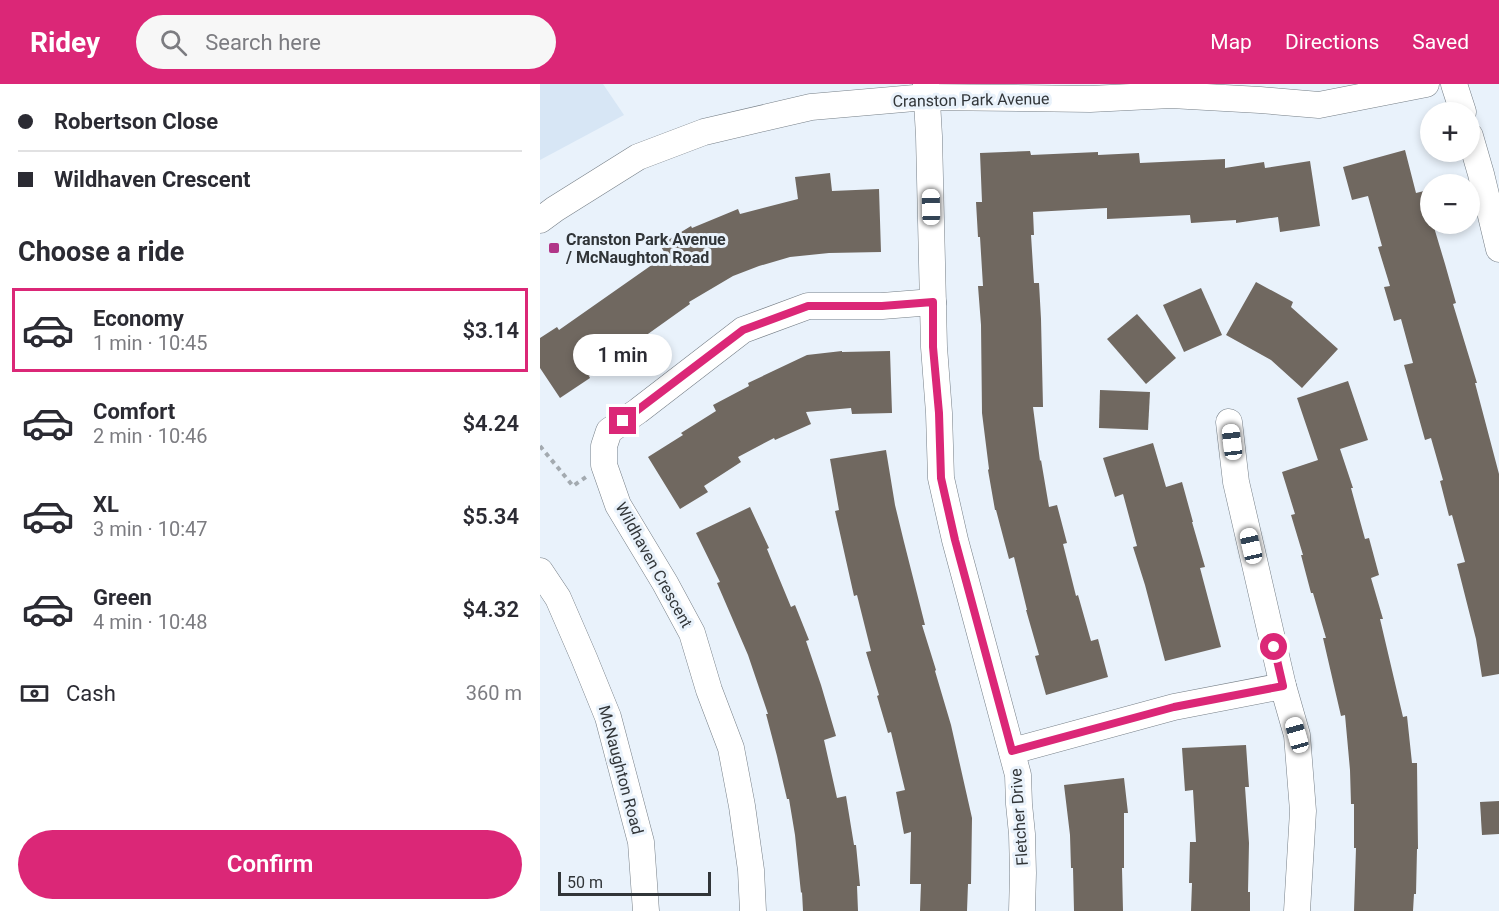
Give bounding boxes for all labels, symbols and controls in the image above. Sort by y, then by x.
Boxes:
search box [136,15,556,69]
text: Ridey [30,26,100,59]
icon: search [157,26,190,59]
text: Search here [205,30,321,55]
text: Map [1210,30,1252,54]
text: Directions [1285,30,1379,54]
text: Saved [1412,30,1469,54]
street label: Cranston Park Avenue [892,89,1050,111]
map controls [1420,102,1480,234]
button: + [1420,102,1480,162]
text: Robertson Close [54,109,218,134]
text: Wildhaven Crescent [54,167,250,192]
button: − [1420,174,1480,234]
car [922,189,940,225]
place label: Cranston Park Avenue / McNaughton Road [565,230,726,267]
text: Choose a ride [18,236,184,268]
marker: Cranston Park Avenue / McNaughton Road [547,241,561,255]
icon: car [21,303,75,357]
text: Economy [93,306,184,331]
text: $3.14 [462,318,519,343]
text: 1 min · 10:45 [93,331,208,355]
callout: 1 min [574,334,672,376]
text: 1 min [597,343,648,367]
icon: car [21,396,75,450]
text: Comfort [93,399,175,424]
route end [609,407,636,434]
text: $4.24 [462,411,519,436]
car [1221,423,1243,461]
text: 2 min · 10:46 [93,424,208,448]
icon: car [21,489,75,543]
text: XL [93,492,119,517]
street label: Wildhaven Crescent [612,499,696,631]
text: $5.34 [462,504,519,529]
text: 3 min · 10:47 [93,517,208,541]
car [1238,526,1264,566]
icon: car [21,582,75,636]
text: Green [93,585,152,610]
text: $4.32 [462,597,519,622]
text: 4 min · 10:48 [93,610,208,634]
route start [1260,633,1287,660]
icon: cash [18,677,51,710]
text: Cash [66,681,116,706]
text: 360 m [466,681,522,705]
street label: McNaughton Road [595,703,647,837]
car [1283,715,1311,755]
street label: Fletcher Drive [1006,768,1032,866]
button: Confirm [18,830,522,899]
scale bar [558,869,711,896]
text: 50 m [567,873,603,892]

